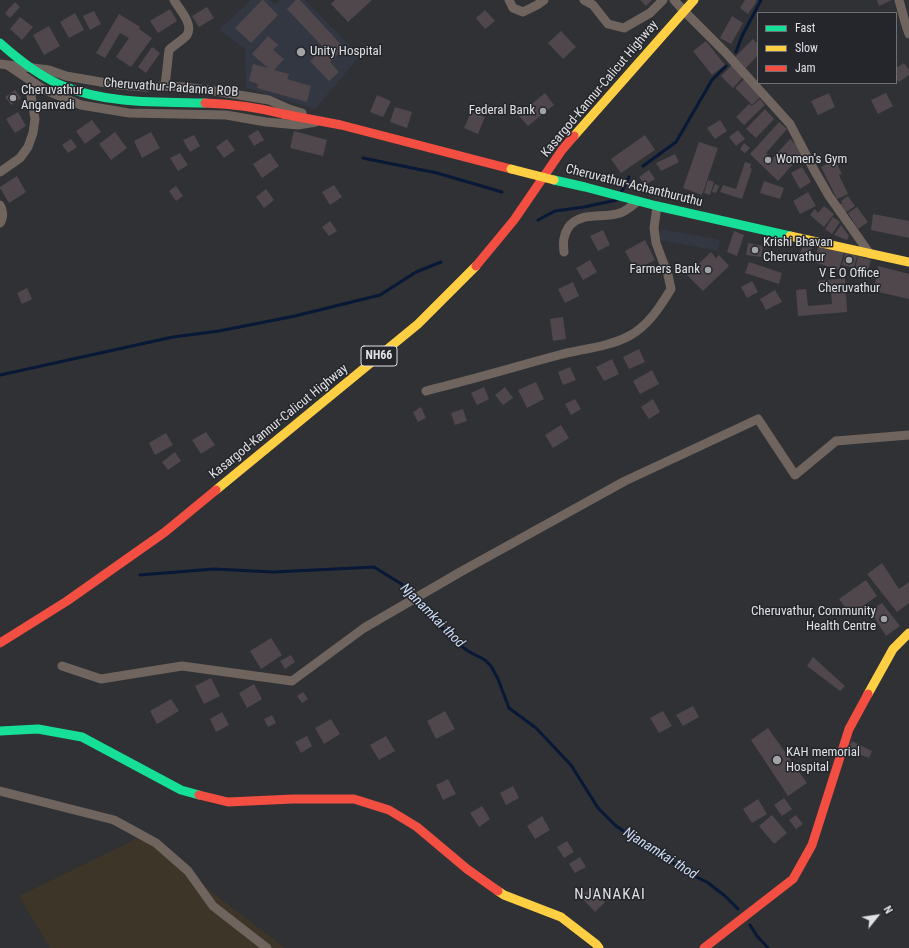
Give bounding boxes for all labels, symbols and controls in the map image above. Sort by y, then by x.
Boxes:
legend [757,12,897,84]
street label: Kasargod-Kannur-Calicut Highway [538,17,662,161]
text: Fast [795,21,815,35]
text: Slow [795,41,818,55]
place label: Unity Hospital [310,44,382,60]
marker: Unity Hospital [295,46,307,58]
text: Jam [795,61,816,75]
street label: Cheruvathur-Padanna ROB [103,76,239,100]
place label: Cheruvathur Anganvadi [21,83,83,114]
marker: Cheruvathur Anganvadi [8,93,18,103]
place label: Federal Bank [469,103,535,119]
marker: Federal Bank [538,106,548,116]
place label: Women's Gym [776,152,847,168]
marker: Women's Gym [763,155,773,165]
street label: Cheruvathur-Achanthuruthu [564,161,704,211]
place label: Krishi Bhavan Cheruvathur [763,235,833,266]
marker: Krishi Bhavan Cheruvathur [750,245,760,255]
marker: V E O Office Cheruvathur [844,255,854,265]
place label: Farmers Bank [630,262,700,278]
marker: Farmers Bank [703,265,713,275]
place label: V E O Office Cheruvathur [818,266,880,297]
road number: NH66 [361,346,397,366]
street label: Kasargod-Kannur-Calicut Highway [207,361,351,483]
water label: Njanamkai thod [396,580,468,652]
place label: Cheruvathur, Community Health Centre [751,604,876,635]
marker: Cheruvathur, Community Health Centre [879,614,889,624]
place label: KAH memorial Hospital [786,745,860,776]
marker: KAH memorial Hospital [771,754,783,766]
water label: Njanamkai thod [620,825,700,883]
district label: NJANAKAI [574,886,646,904]
north arrow [857,896,897,936]
text: N [881,904,895,916]

